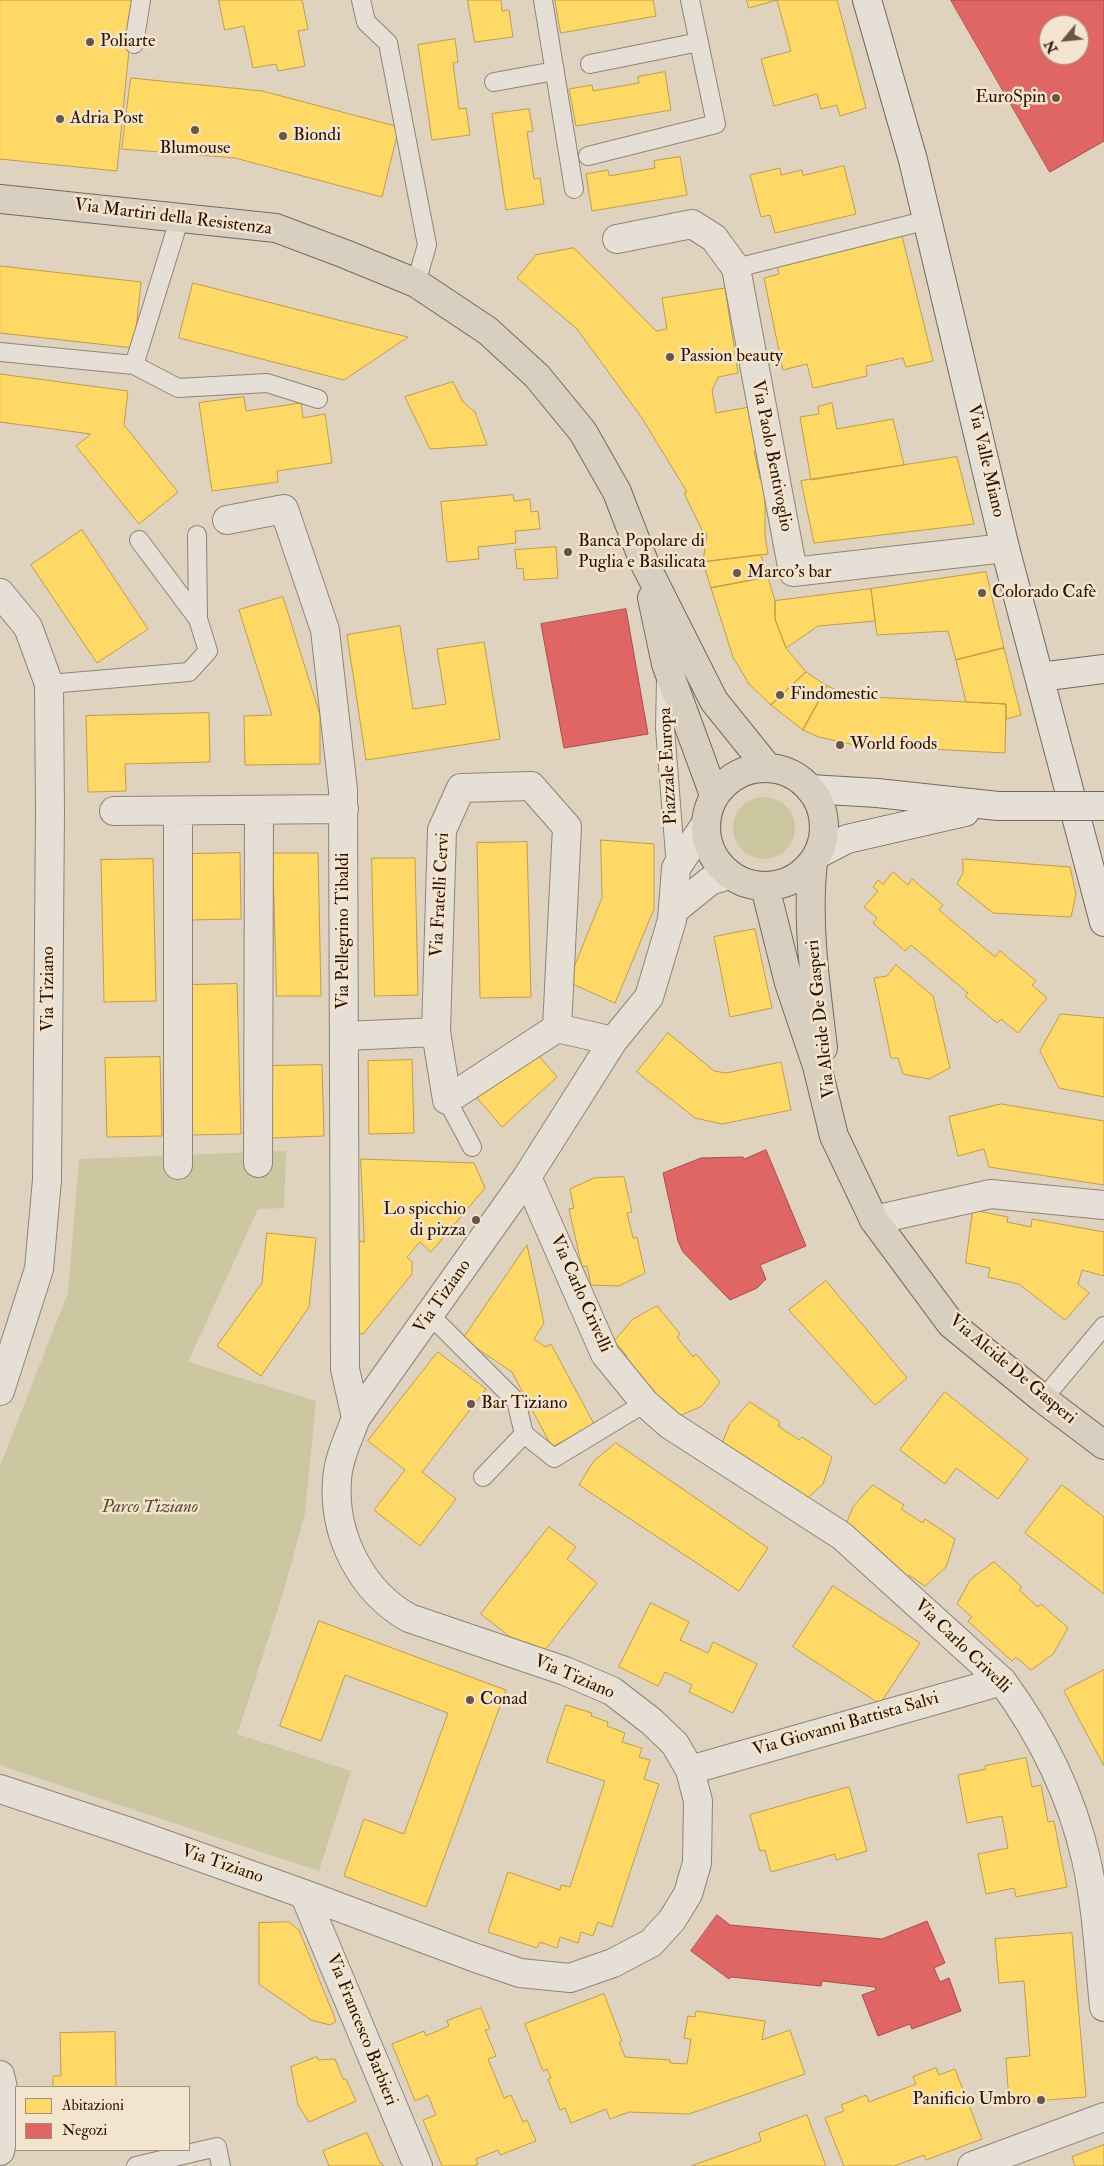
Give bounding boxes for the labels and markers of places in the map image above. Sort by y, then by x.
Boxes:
place label: Poliarte [100,31,155,53]
marker: Poliarte [84,36,96,48]
place label: EuroSpin [975,87,1046,109]
marker: EuroSpin [1050,92,1062,104]
place label: Adria Post [70,108,144,130]
marker: Adria Post [54,113,66,125]
marker: Blumouse [189,124,201,136]
place label: Biondi [293,125,341,147]
marker: Biondi [277,130,289,142]
place label: Blumouse [159,138,231,160]
place label: Passion beauty [680,346,783,368]
marker: Passion beauty [664,351,676,363]
place label: Banca Popolare di Puglia e Basilicata [578,531,706,574]
marker: Banca Popolare di Puglia e Basilicata [562,546,574,558]
place label: Marco's bar [747,562,831,584]
marker: Marco's bar [731,567,743,579]
place label: Colorado Cafè [992,582,1096,604]
marker: Colorado Cafè [976,587,988,599]
place label: Findomestic [790,684,878,706]
marker: Findomestic [774,689,786,701]
place label: World foods [850,734,937,756]
marker: World foods [834,739,846,751]
place label: Lo spicchio di pizza [383,1199,466,1242]
marker: Lo spicchio di pizza [470,1214,482,1226]
place label: Bar Tiziano [481,1393,567,1415]
marker: Bar Tiziano [465,1398,477,1410]
place label: Conad [480,1689,527,1711]
marker: Conad [464,1694,476,1706]
place label: Panificio Umbro [913,2089,1031,2111]
marker: Panificio Umbro [1035,2094,1047,2106]

